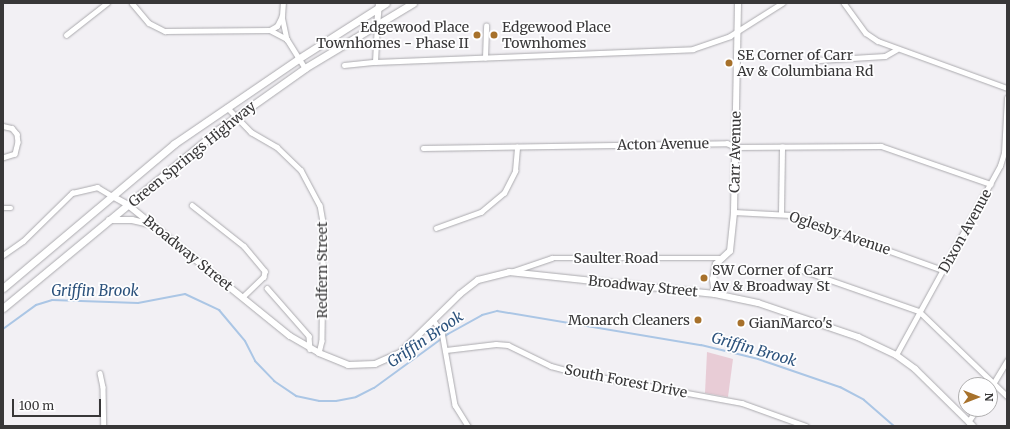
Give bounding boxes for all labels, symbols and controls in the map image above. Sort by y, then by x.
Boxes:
place label: Edgewood Place Townhomes - Phase II [316,19,469,52]
place label: Edgewood Place Townhomes [502,19,611,52]
marker: Edgewood Place Townhomes - Phase II [472,30,482,40]
marker: Edgewood Place Townhomes [489,30,499,40]
place label: SE Corner of Carr Av & Columbiana Rd [737,47,873,80]
marker: SE Corner of Carr Av & Columbiana Rd [724,58,734,68]
street label: Green Springs Highway [125,98,259,210]
street label: Carr Avenue [726,111,744,193]
street label: Acton Avenue [617,135,709,153]
street label: Dixon Avenue [935,186,995,276]
street label: Oglesby Avenue [787,208,893,258]
street label: Broadway Street [140,212,236,294]
street label: Redfern Street [314,221,330,319]
street label: Saulter Road [574,250,658,266]
place label: SW Corner of Carr Av & Broadway St [712,262,833,294]
street label: Broadway Street [587,272,699,300]
marker: SW Corner of Carr Av & Broadway St [699,273,709,283]
water label: Griffin Brook [51,282,139,300]
water label: Griffin Brook [384,307,466,371]
place label: Monarch Cleaners [568,312,690,328]
marker: Monarch Cleaners [693,315,703,325]
place label: GianMarco's [749,315,832,331]
marker: GianMarco's [736,318,746,328]
water label: Griffin Brook [709,328,799,370]
street label: South Forest Drive [563,361,689,401]
north arrow [958,377,998,417]
scale bar [14,391,103,417]
text: N [982,393,996,401]
text: 100 m [19,398,54,413]

